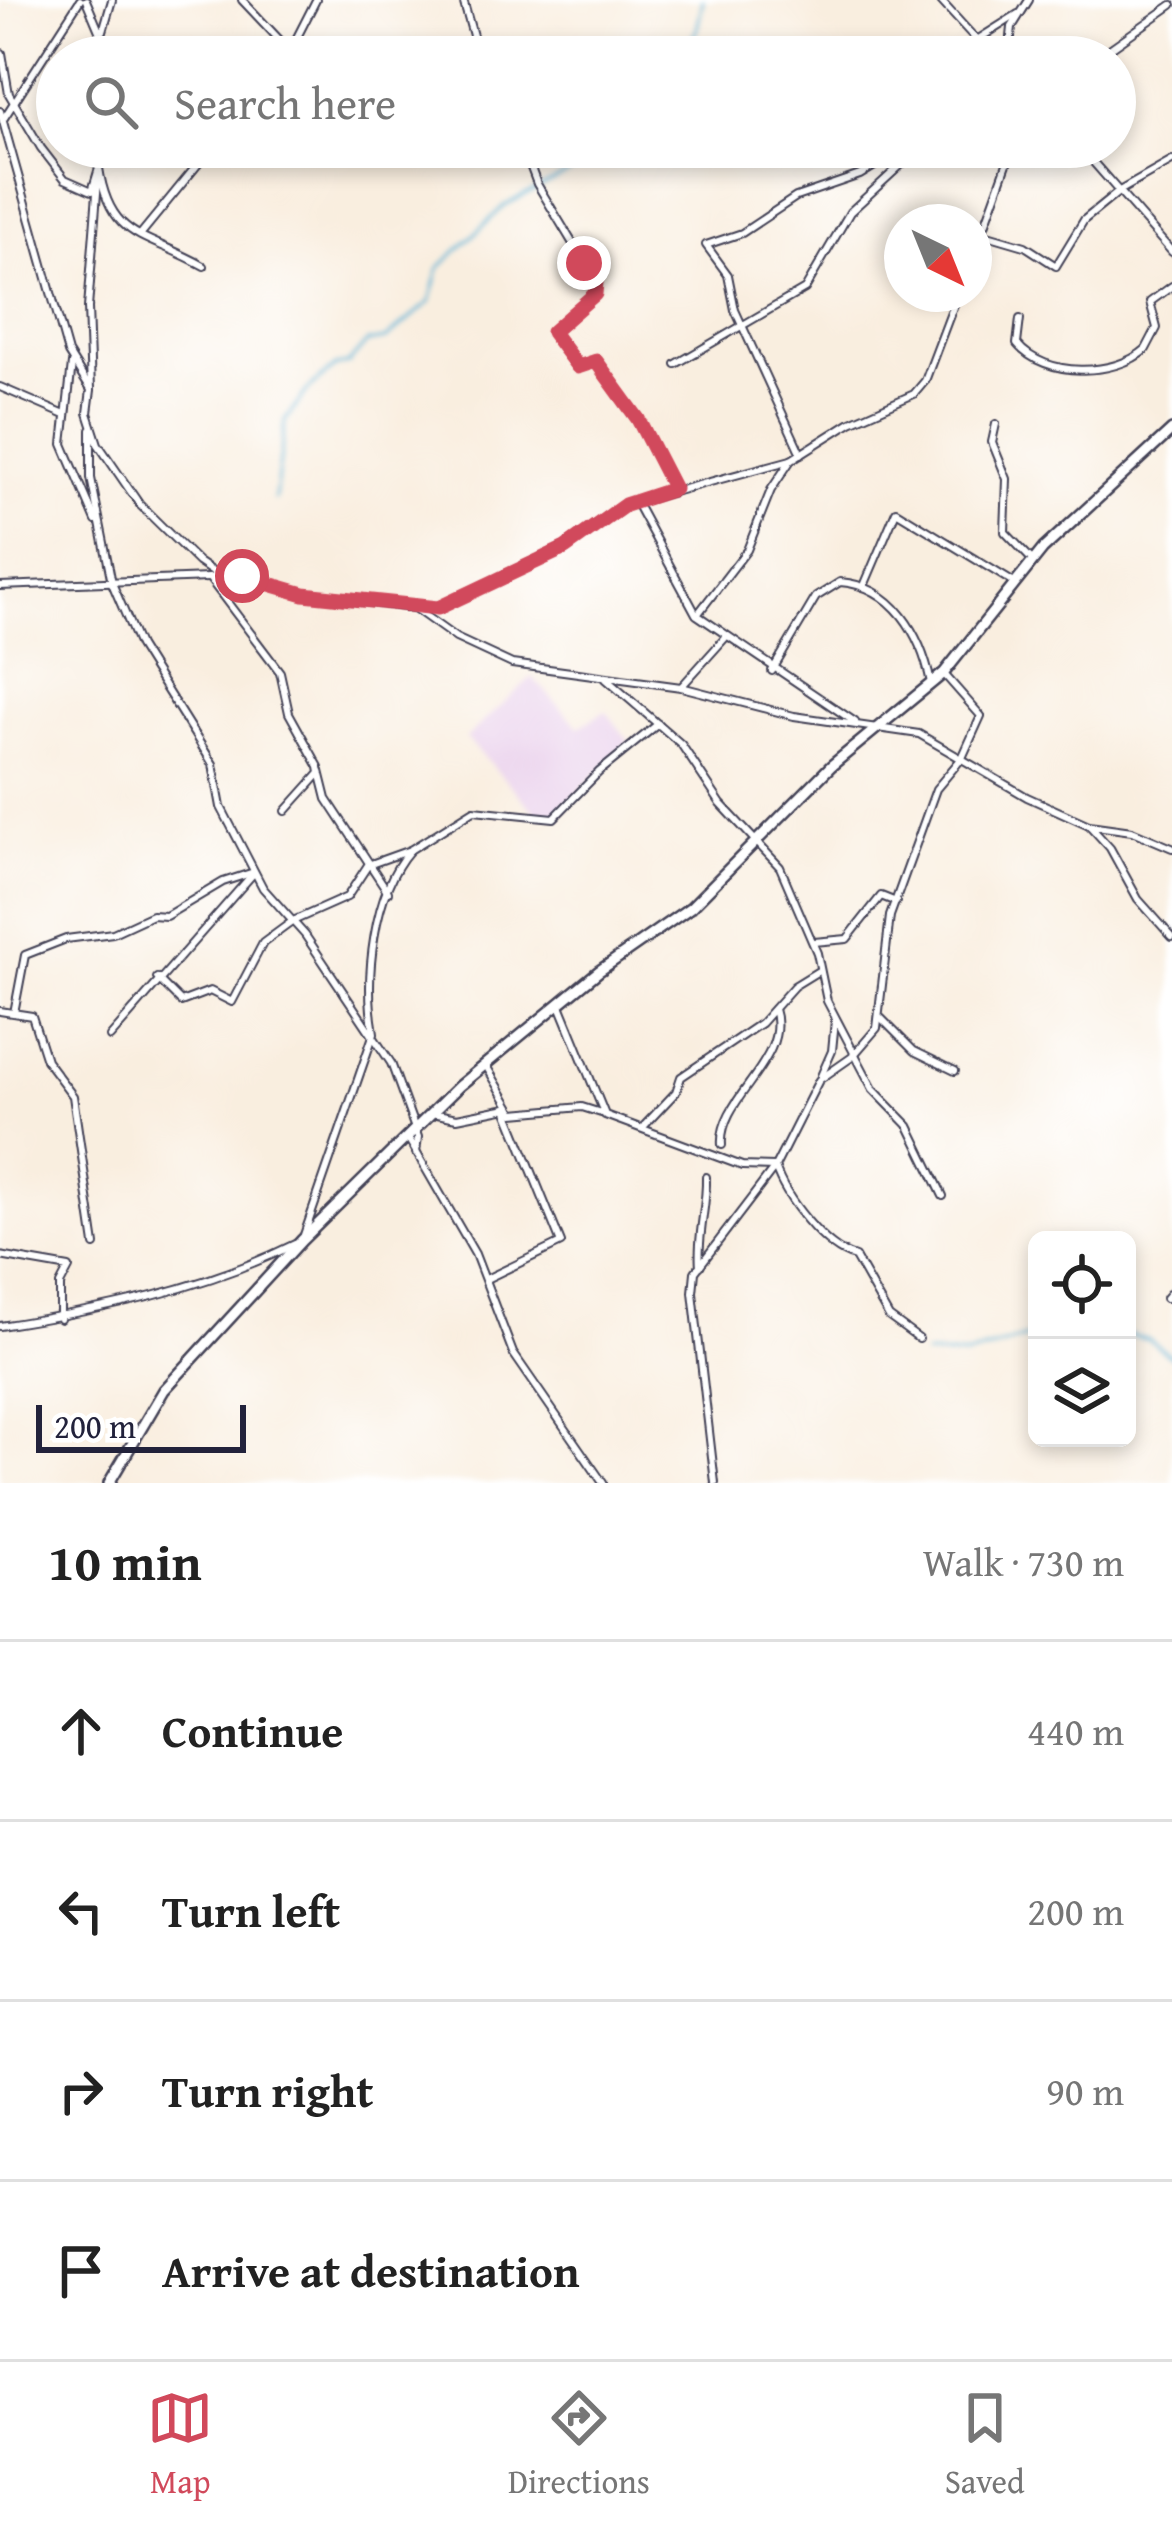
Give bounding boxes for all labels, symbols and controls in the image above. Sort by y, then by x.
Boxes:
search box [36,36,1136,168]
icon: search [78,69,144,135]
text: Search here [174,70,396,135]
north arrow [884,204,992,312]
route end [557,236,611,290]
route start [215,549,269,603]
map controls [1028,1231,1136,1447]
button: locate [1028,1231,1136,1339]
button: layers [1028,1339,1136,1447]
scale bar [36,1399,246,1452]
text: 200 m [54,1402,136,1450]
text: 10 min [48,1524,202,1599]
text: Walk · 730 m [923,1533,1124,1590]
icon: ahead [48,1698,114,1764]
text: Continue [162,1698,343,1763]
text: 440 m [1027,1702,1124,1759]
icon: left [48,1878,114,1944]
text: Turn left [162,1878,340,1943]
text: 200 m [1027,1882,1124,1939]
icon: right [48,2058,114,2124]
text: Turn right [162,2058,374,2123]
text: 90 m [1046,2062,1124,2119]
icon: arrive [48,2238,114,2304]
text: Arrive at destination [162,2238,580,2303]
tab: Map [147,2385,213,2505]
tab: Directions [508,2385,650,2505]
tab: Saved [945,2385,1025,2505]

